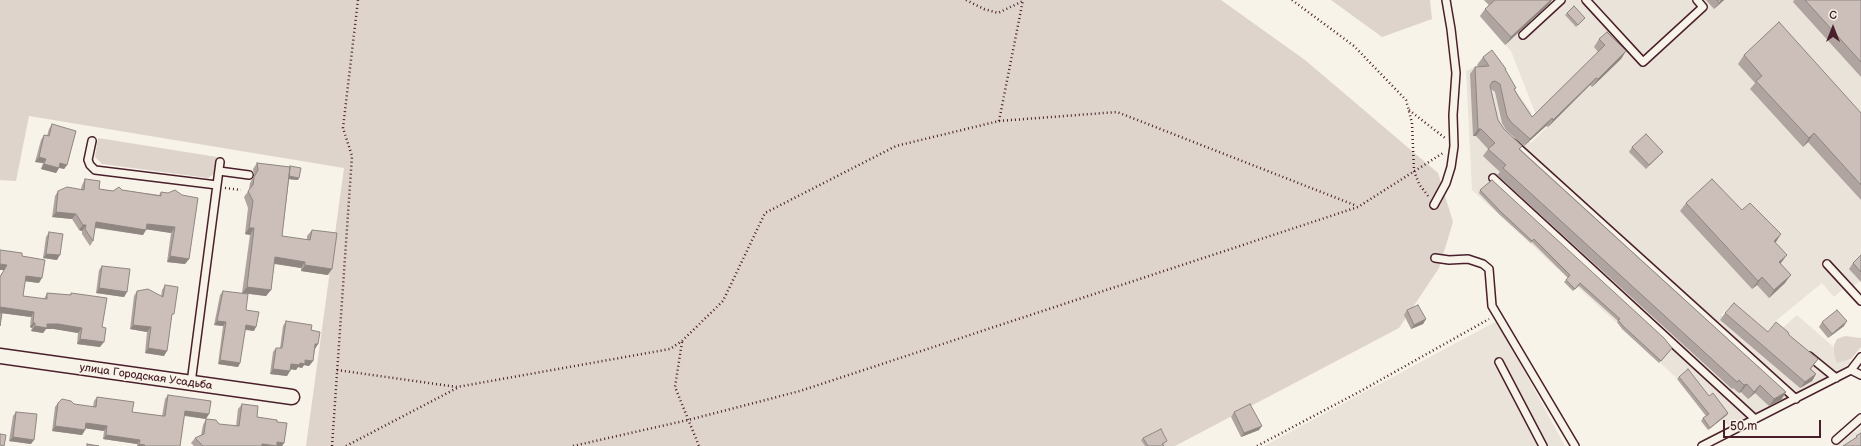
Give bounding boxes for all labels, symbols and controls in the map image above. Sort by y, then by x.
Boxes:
north arrow [1813,8,1853,48]
text: С [1829,9,1837,22]
street label: улица Городская Усадьба [79,361,213,393]
scale bar [1725,412,1823,438]
text: 50 m [1730,419,1757,434]

